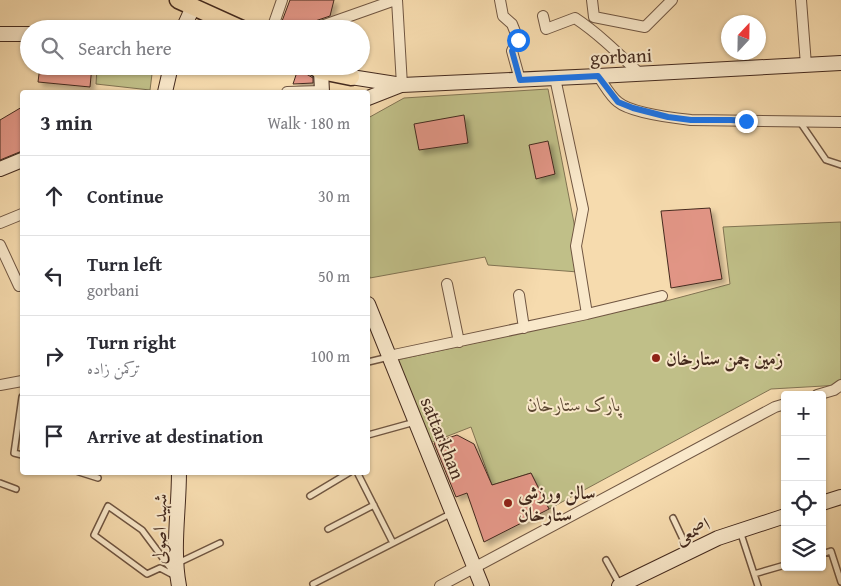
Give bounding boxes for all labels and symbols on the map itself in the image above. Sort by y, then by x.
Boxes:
north arrow [721,15,766,60]
route start [507,29,530,52]
street label: gorbani [589,40,653,72]
route end [735,110,758,133]
place label: زمین چمن ستارخان [666,344,784,372]
marker: زمین چمن ستارخان [650,352,662,364]
park label: پارک ستارخان [527,390,622,418]
street label: sattarkhan [414,393,472,484]
place label: سالن ورزشی ستارخان [518,478,596,528]
street label: شهید اصولی [144,493,174,565]
marker: سالن ورزشی ستارخان [502,497,514,509]
street label: اصمعی [670,510,714,550]

